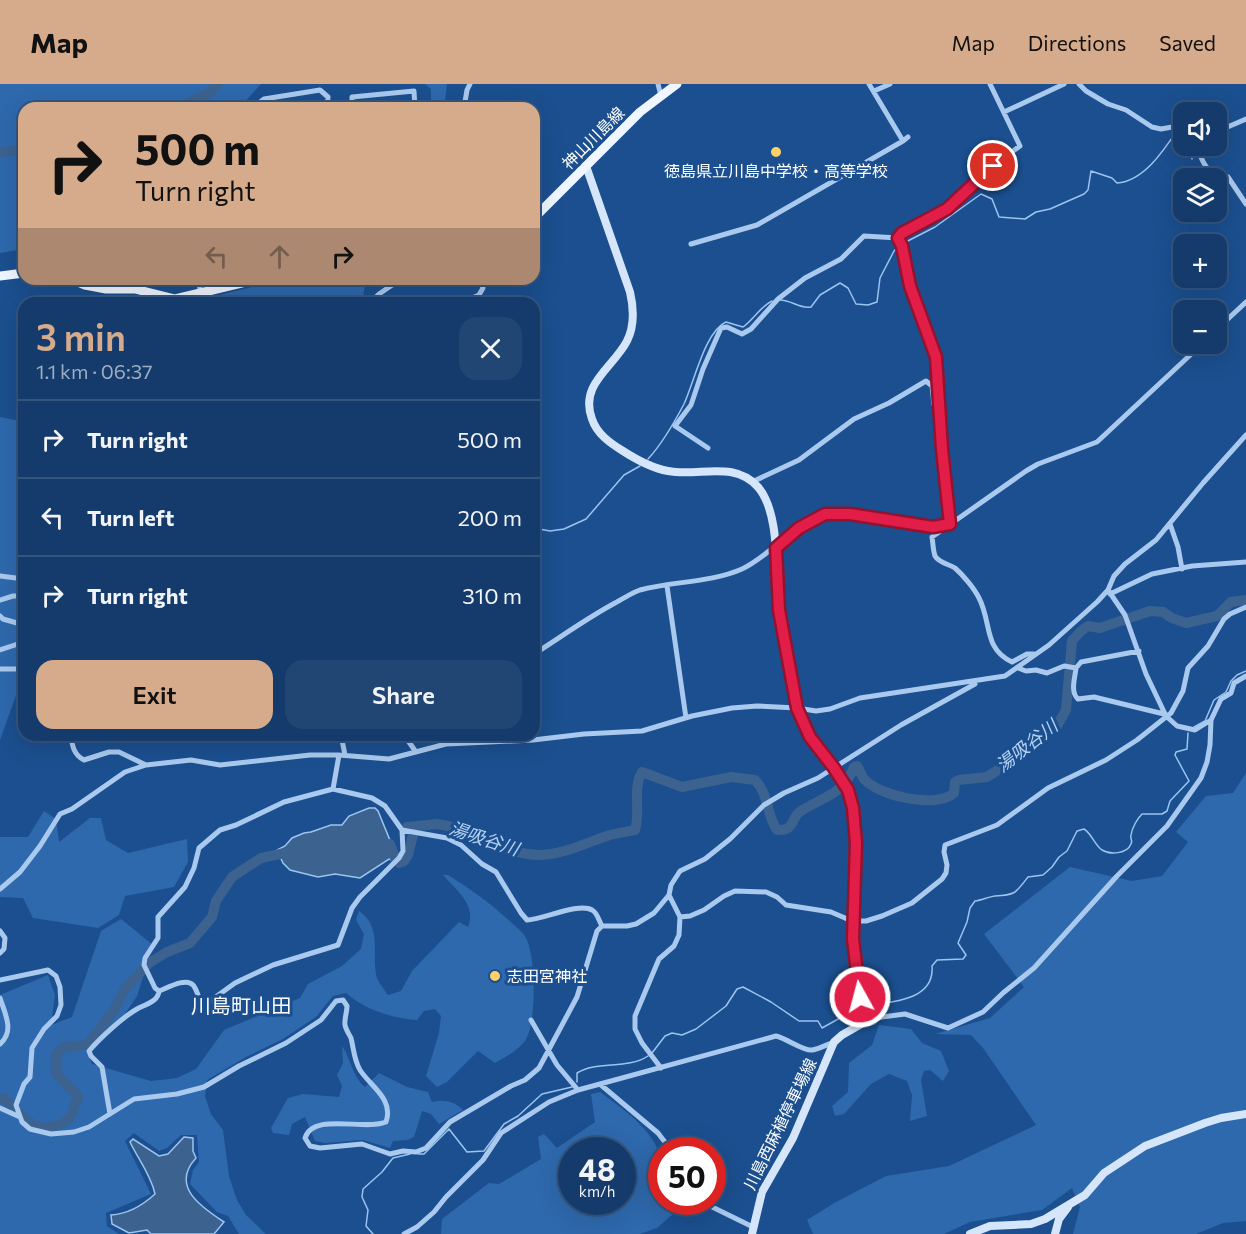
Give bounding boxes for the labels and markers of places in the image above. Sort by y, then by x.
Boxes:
pin [967,140,1018,191]
marker: 徳島県立川島中学校・高等学校 [769,145,783,159]
place label: 徳島県立川島中学校・高等学校 [664,161,888,180]
place label: 志田宮神社 [507,966,587,985]
marker: 志田宮神社 [488,969,502,983]

